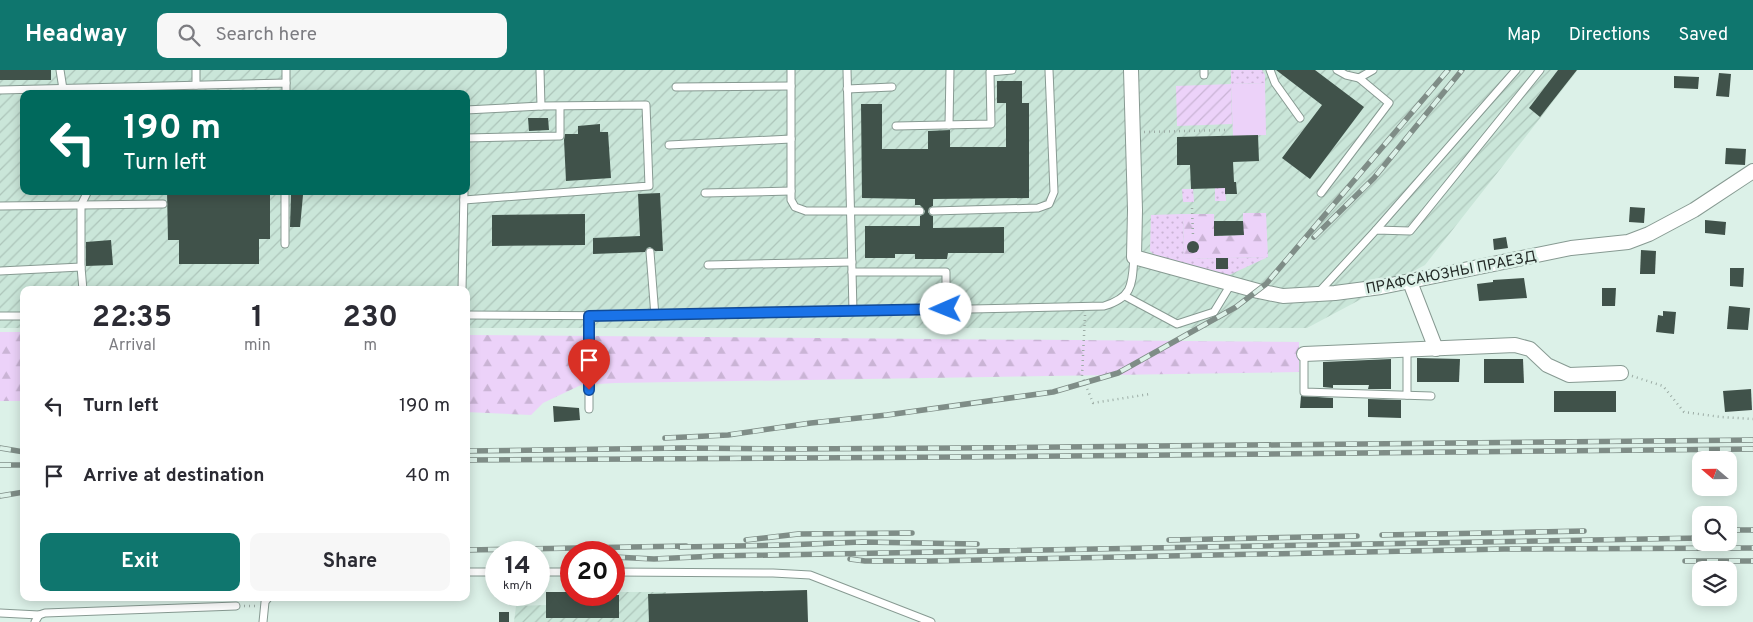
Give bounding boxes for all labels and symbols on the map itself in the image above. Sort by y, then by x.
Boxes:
street label: ПРАФСАЮЗНЫ ПРАЕЗД [1364,248,1538,299]
position arrow [919,282,971,334]
pin [568,339,610,390]
north arrow [1692,451,1738,496]
speed limit sign: 20 [560,541,625,606]

